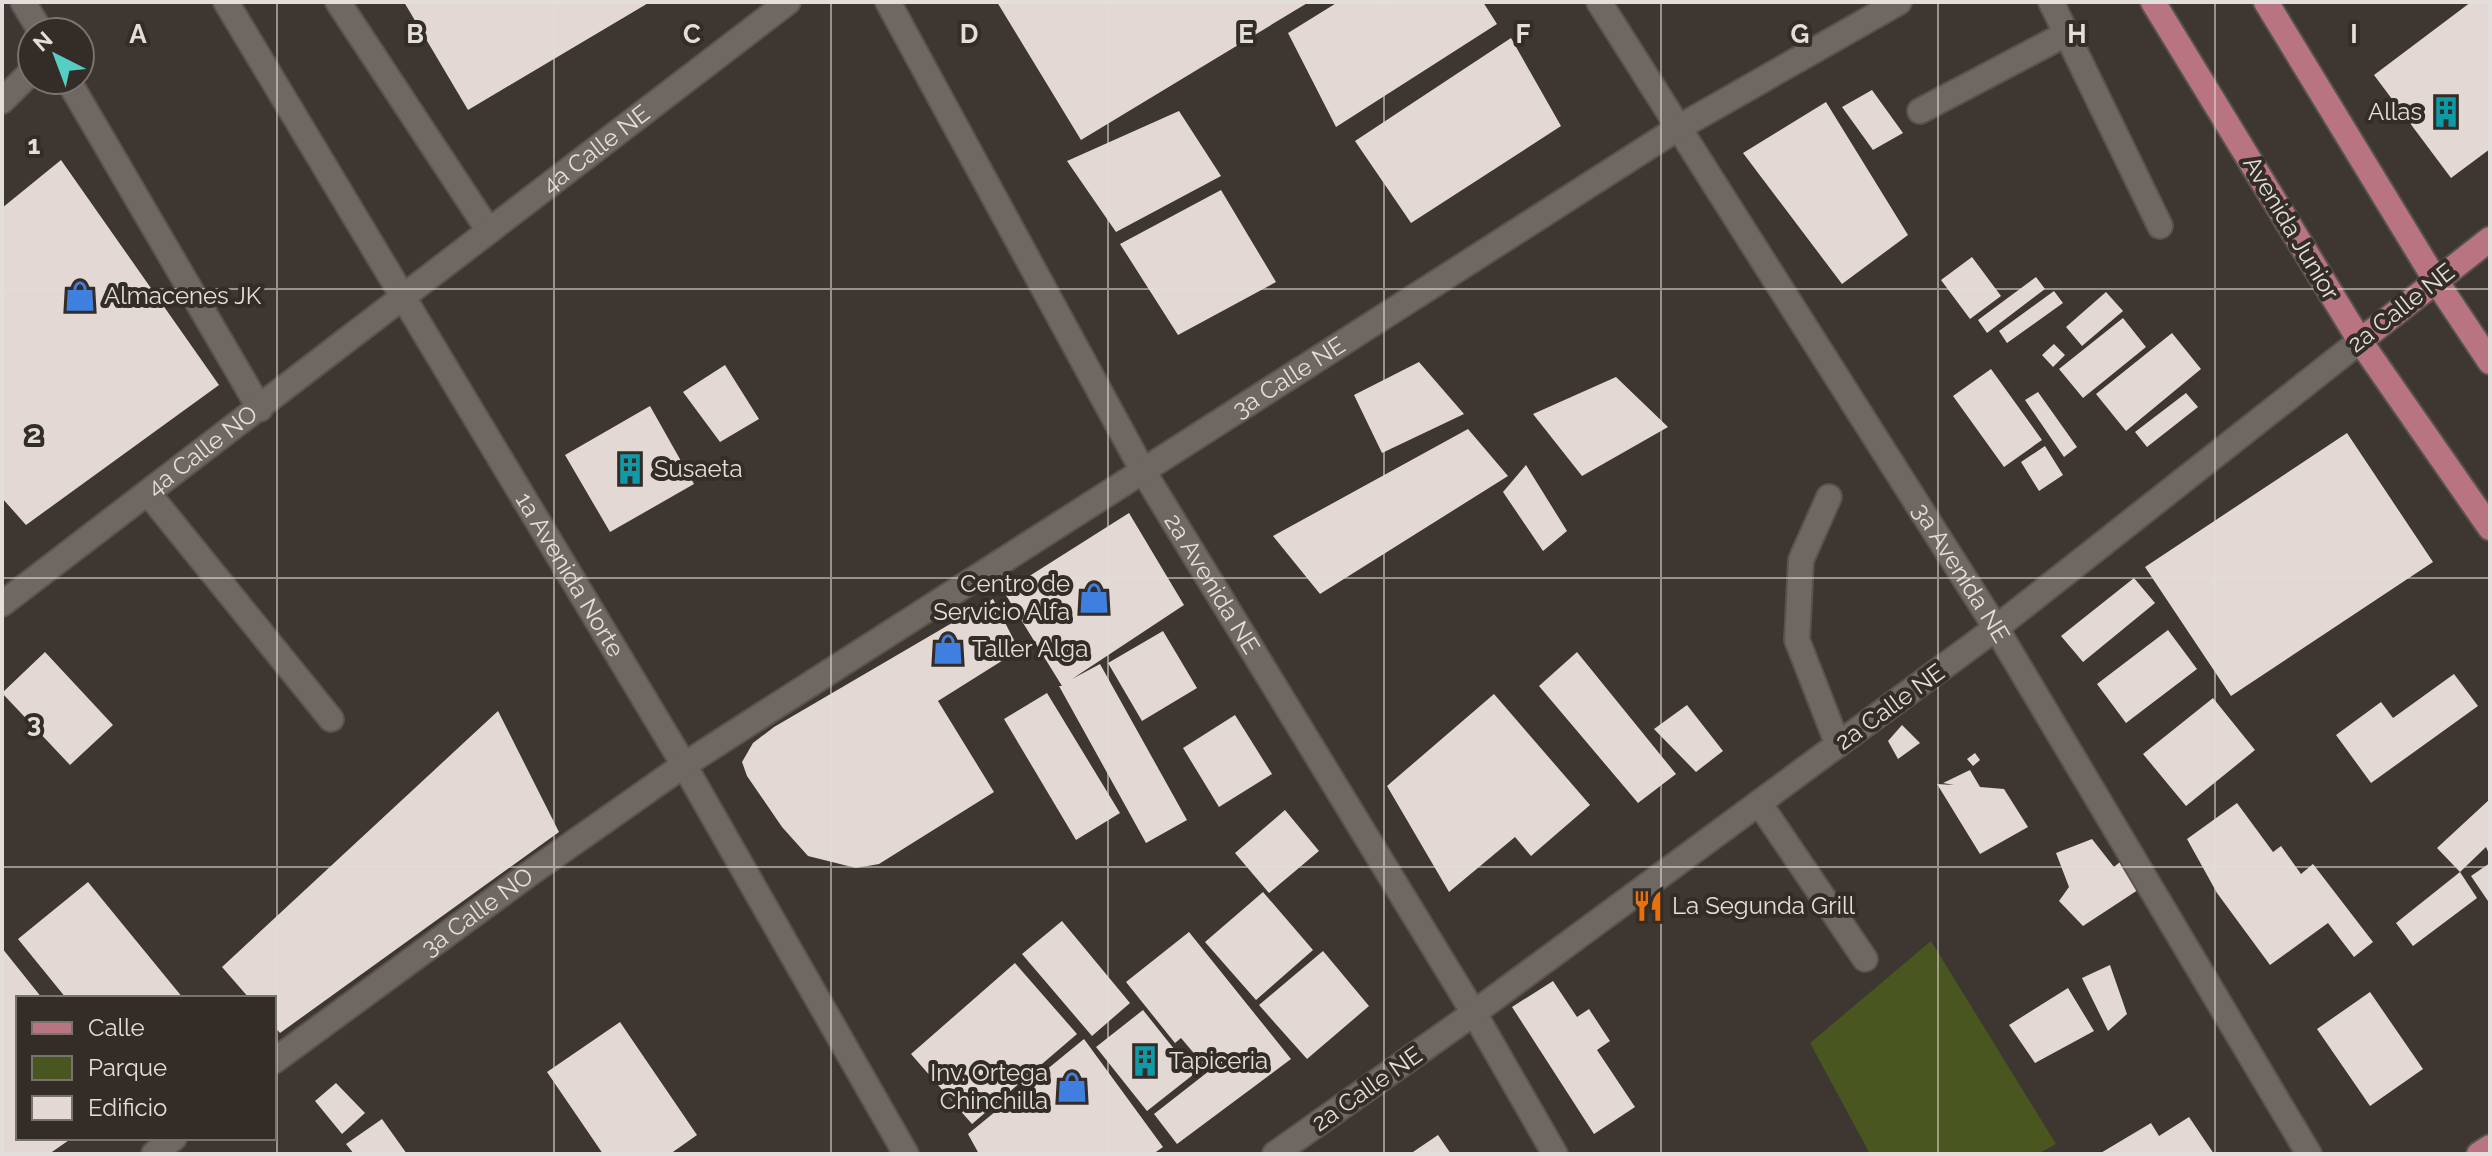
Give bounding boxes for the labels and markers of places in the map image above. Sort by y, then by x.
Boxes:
building icon: Allas [2429,95,2463,129]
place label: Allas [2368,97,2422,126]
shop icon: Almacenes JK [63,279,97,313]
place label: Almacenes JK [104,281,262,310]
building icon: Susaeta [613,452,647,486]
place label: Susaeta [654,454,743,483]
place label: Centro de Servicio Alfa [933,569,1070,626]
shop icon: Centro de Servicio Alfa [1077,581,1111,615]
shop icon: Taller Alga [931,632,965,666]
place label: Taller Alga [972,634,1088,663]
restaurant icon: La Segunda Grill [1631,889,1665,923]
place label: La Segunda Grill [1672,891,1855,920]
building icon: Tapiceria [1128,1044,1162,1078]
place label: Tapiceria [1169,1046,1268,1075]
place label: Inv. Ortega Chinchilla [930,1058,1048,1115]
shop icon: Inv. Ortega Chinchilla [1055,1070,1089,1104]

